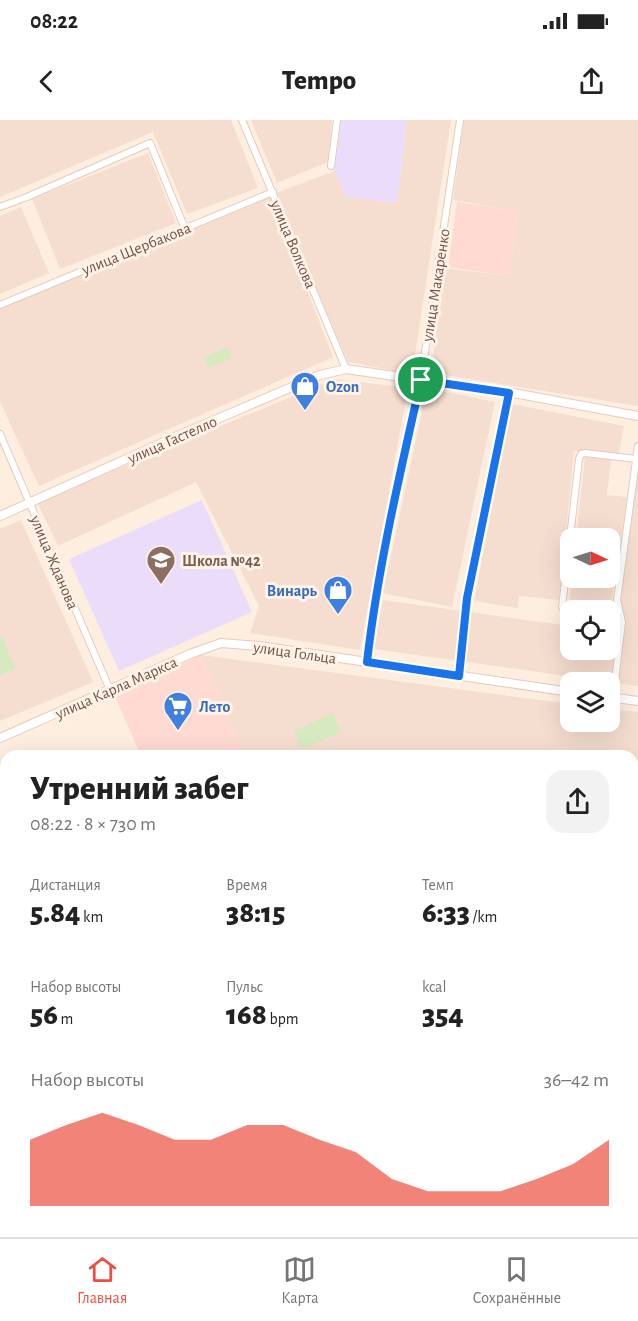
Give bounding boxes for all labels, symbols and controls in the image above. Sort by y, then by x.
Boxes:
text: 08:22 [30,10,78,32]
icon: back [30,65,63,98]
icon: share [575,65,608,98]
text: Tempo [282,67,356,94]
street label: улица Волкова [266,197,319,291]
street label: улица Щербакова [79,220,193,279]
street label: улица Макаренко [419,227,454,344]
pin [395,354,446,405]
icon: arrive [404,363,437,396]
shop icon: Ozon [289,370,321,412]
place label: Ozon [326,379,359,395]
street label: улица Гастелло [125,413,220,468]
street label: улица Жданова [26,512,81,612]
north arrow [560,528,620,588]
map controls [560,528,620,732]
school or university icon: Школа №42 [145,544,177,586]
place label: Школа №42 [182,553,261,569]
shop icon: Винарь [322,574,354,616]
place label: Винарь [267,583,318,599]
button: locate [560,600,620,660]
street label: улица Гольца [251,639,337,668]
street label: улица Карла Маркса [52,654,180,723]
button: layers [560,672,620,732]
supermarket icon: Лето [162,690,194,732]
place label: Лето [199,699,230,715]
button: share [546,770,609,833]
text: Утренний забег [30,773,249,806]
text: 08:22 · 8 × 730 m [30,814,156,834]
text: Дистанция [30,877,101,893]
text: Время [226,877,268,893]
text: Темп [422,877,454,893]
text: 5.84 [30,898,80,928]
text: 38:15 [226,898,285,928]
text: 6:33 [422,898,470,928]
text: km [80,909,103,925]
text: /km [470,909,497,925]
text: Набор высоты [30,979,121,995]
text: Пульс [226,979,263,995]
text: kcal [422,979,446,995]
text: 56 [30,1000,58,1030]
text: 168 [226,1000,267,1030]
text: 354 [422,1000,464,1030]
text: m [58,1011,73,1027]
text: bpm [267,1011,298,1027]
text: Набор высоты [30,1070,144,1090]
text: 36–42 m [544,1070,609,1090]
tab: Главная [77,1253,127,1308]
tab: Карта [281,1253,319,1308]
tab: Сохранённые [473,1253,561,1308]

